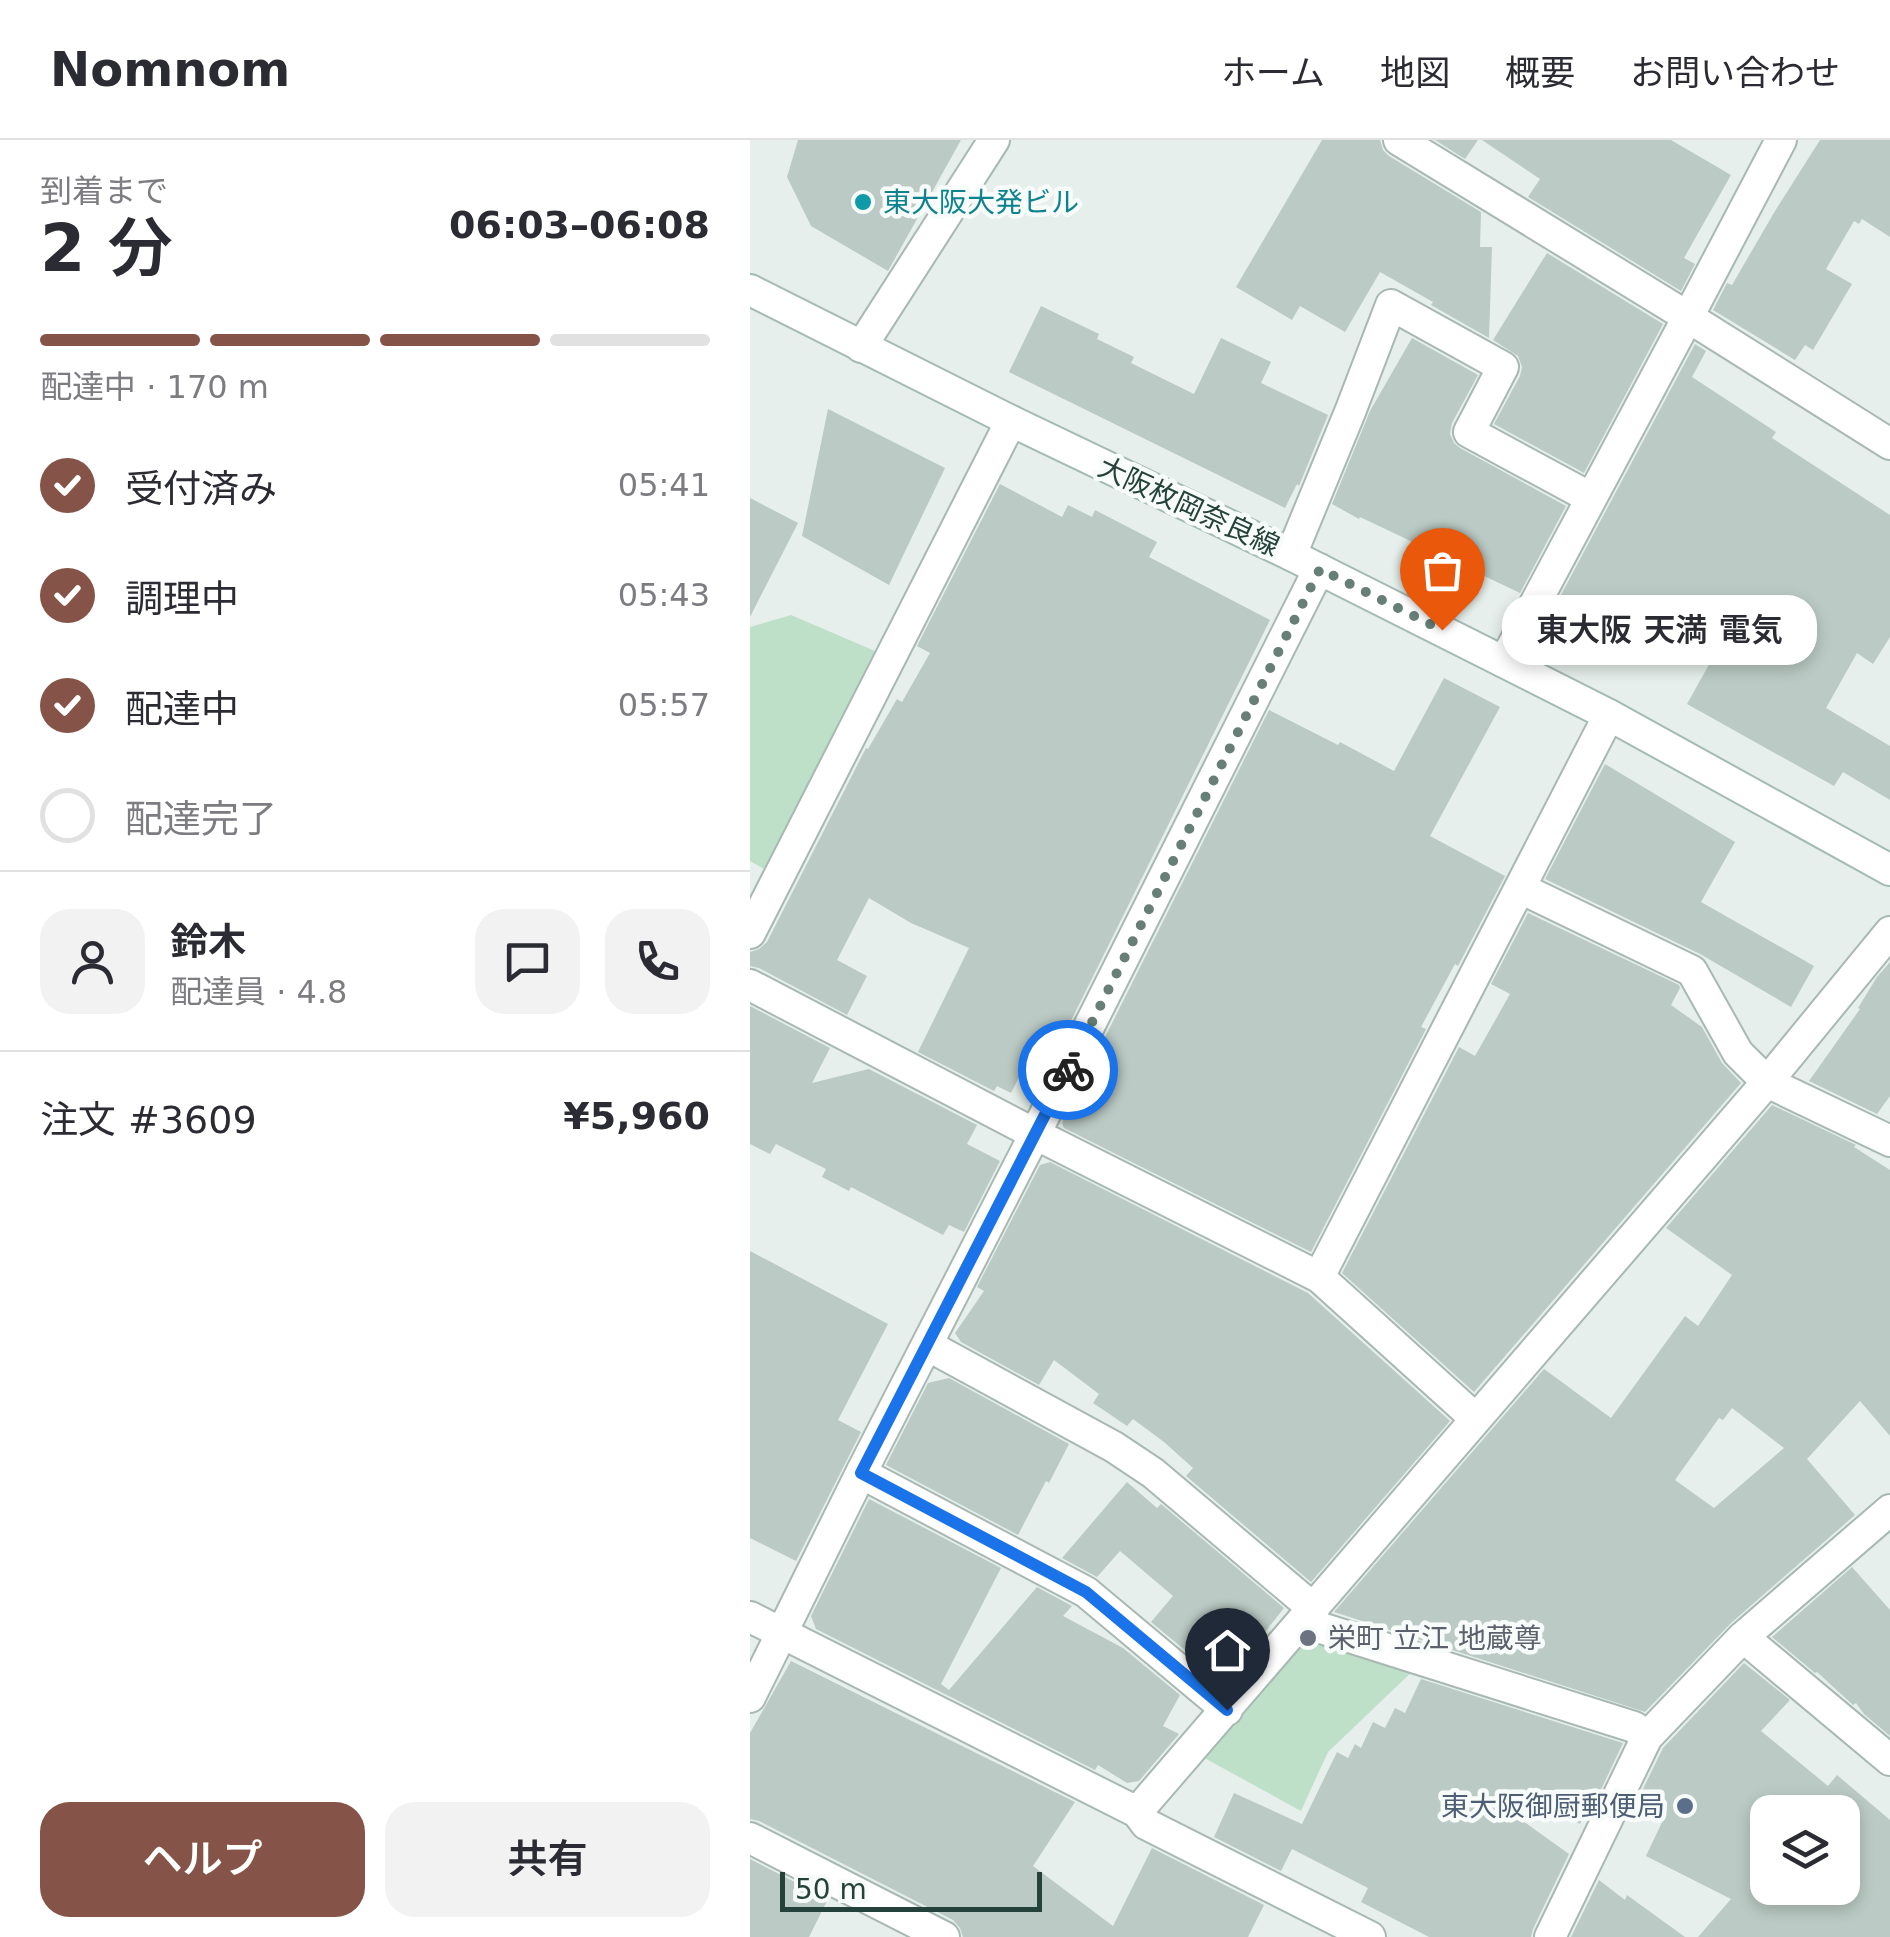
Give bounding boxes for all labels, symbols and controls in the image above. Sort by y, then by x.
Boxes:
text: Nomnom [50,41,290,97]
text: ホーム [1221,53,1325,93]
text: 地図 [1380,53,1450,93]
text: 概要 [1505,53,1575,93]
text: お問い合わせ [1630,53,1840,93]
text: 到着まで [40,172,168,210]
place label: 東大阪大発ビル [883,186,1079,219]
marker: 東大阪大発ビル [852,191,874,213]
text: 06:03–06:08 [449,203,710,247]
text: 2 分 [40,211,173,286]
text: 配達中 · 170 m [40,368,269,406]
street label: 大阪枚岡奈良線 [1093,450,1285,563]
icon: check [40,458,95,513]
text: 05:41 [618,466,710,504]
text: 受付済み [125,467,277,511]
pin [1400,528,1485,631]
icon: bag [1415,543,1470,598]
icon: check [40,568,95,623]
text: 05:43 [618,576,710,614]
text: 調理中 [125,577,239,621]
callout: 東大阪 天満 電気 [1502,595,1817,665]
text: 東大阪 天満 電気 [1536,611,1783,649]
icon: check [40,678,95,733]
text: 05:57 [618,686,710,724]
text: 配達中 [125,687,239,731]
text: 配達完了 [125,797,277,841]
button: person [40,909,145,1014]
button: chat [475,909,580,1014]
button: phone [605,909,710,1014]
text: 鈴木 [170,920,246,964]
text: 配達員 · 4.8 [170,973,347,1011]
courier [1018,1020,1118,1120]
icon: bike [1041,1043,1096,1098]
text: ¥5,960 [563,1094,710,1138]
text: 注文 #3609 [40,1098,257,1142]
pin [1185,1608,1270,1711]
place label: 栄町 立江 地蔵尊 [1328,1622,1542,1655]
icon: home [1200,1623,1255,1678]
marker: 栄町 立江 地蔵尊 [1297,1627,1319,1649]
place label: 東大阪御厨郵便局 [1441,1790,1665,1823]
marker: 東大阪御厨郵便局 [1674,1795,1696,1817]
map controls [1750,1795,1860,1905]
button: layers [1750,1795,1860,1905]
button: ヘルプ [40,1802,365,1917]
button: 共有 [385,1802,710,1917]
scale bar [780,1867,1042,1912]
text: 50 m [795,1873,867,1906]

